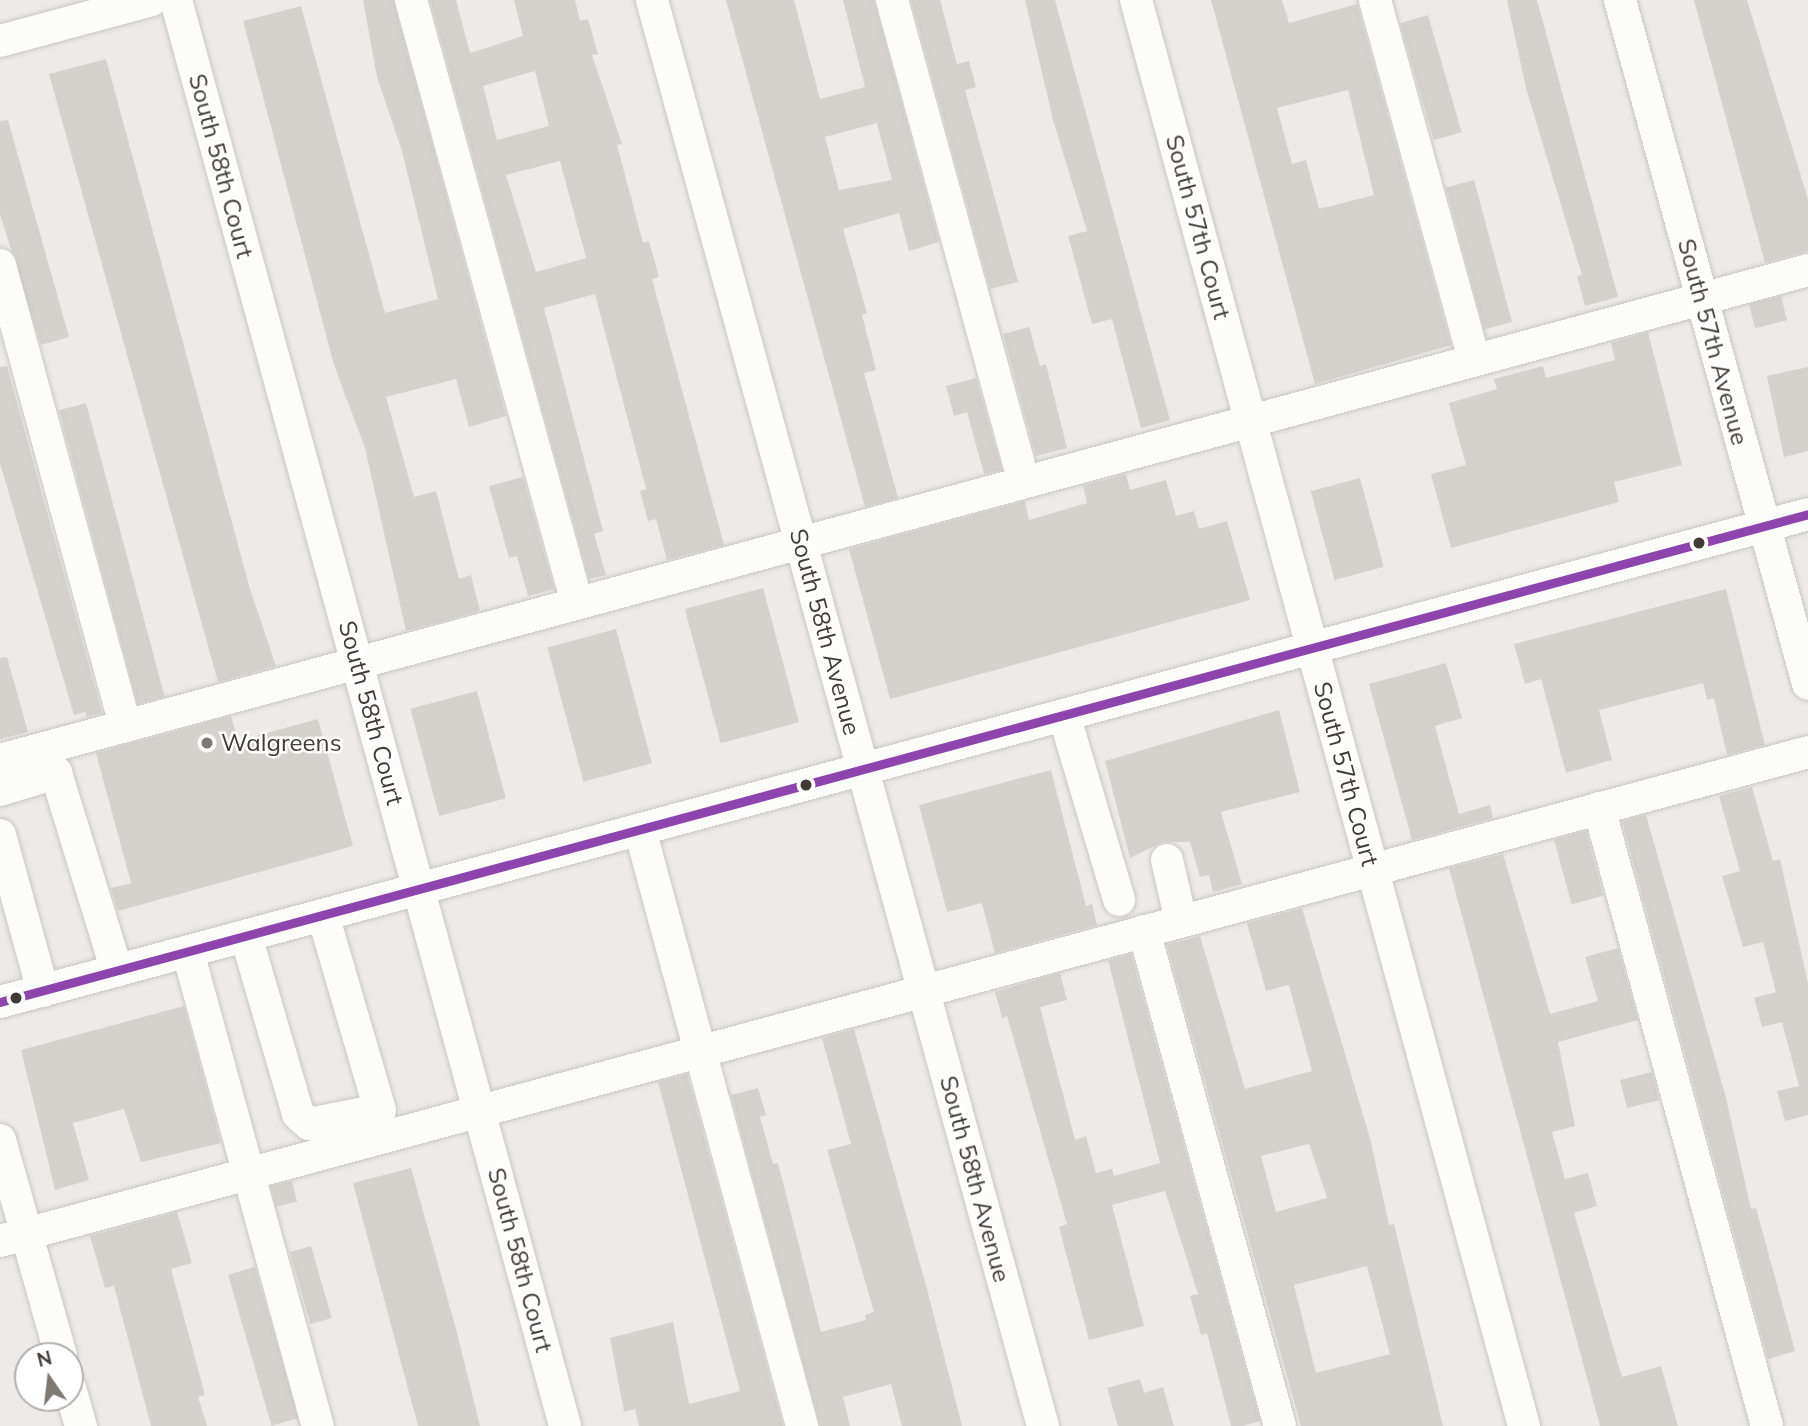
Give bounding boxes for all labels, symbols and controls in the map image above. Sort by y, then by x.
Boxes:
street label: South 58th Court [183,71,259,261]
street label: South 57th Court [1160,132,1236,322]
street label: South 57th Avenue [1672,236,1754,448]
street label: South 58th Avenue [784,526,866,738]
unlabelled marker [1692,536,1706,550]
street label: South 58th Court [333,618,409,808]
street label: South 57th Court [1308,679,1384,869]
place label: Walgreens [221,729,342,757]
marker: Walgreens [199,735,215,751]
unlabelled marker [799,778,813,792]
unlabelled marker [9,991,23,1005]
street label: South 58th Avenue [934,1073,1016,1285]
street label: South 58th Court [482,1165,558,1355]
north arrow [14,1342,84,1412]
text: N [35,1345,54,1372]

